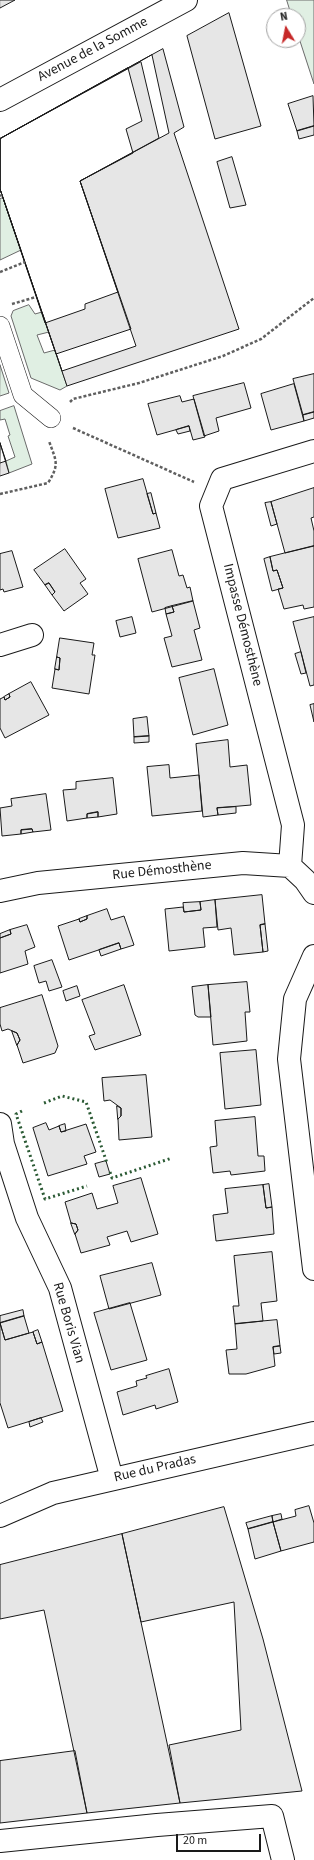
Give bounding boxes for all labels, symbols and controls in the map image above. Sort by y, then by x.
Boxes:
north arrow [266,8,306,48]
text: N [279,9,289,25]
street label: Avenue de la Somme [35,14,151,86]
street label: Impasse Démosthène [219,562,265,688]
street label: Rue Démosthène [112,857,212,885]
street label: Rue Boris Vian [48,1281,88,1365]
street label: Rue du Pradas [112,1451,198,1487]
scale bar [178,1826,263,1852]
text: 20 m [183,1832,207,1849]

